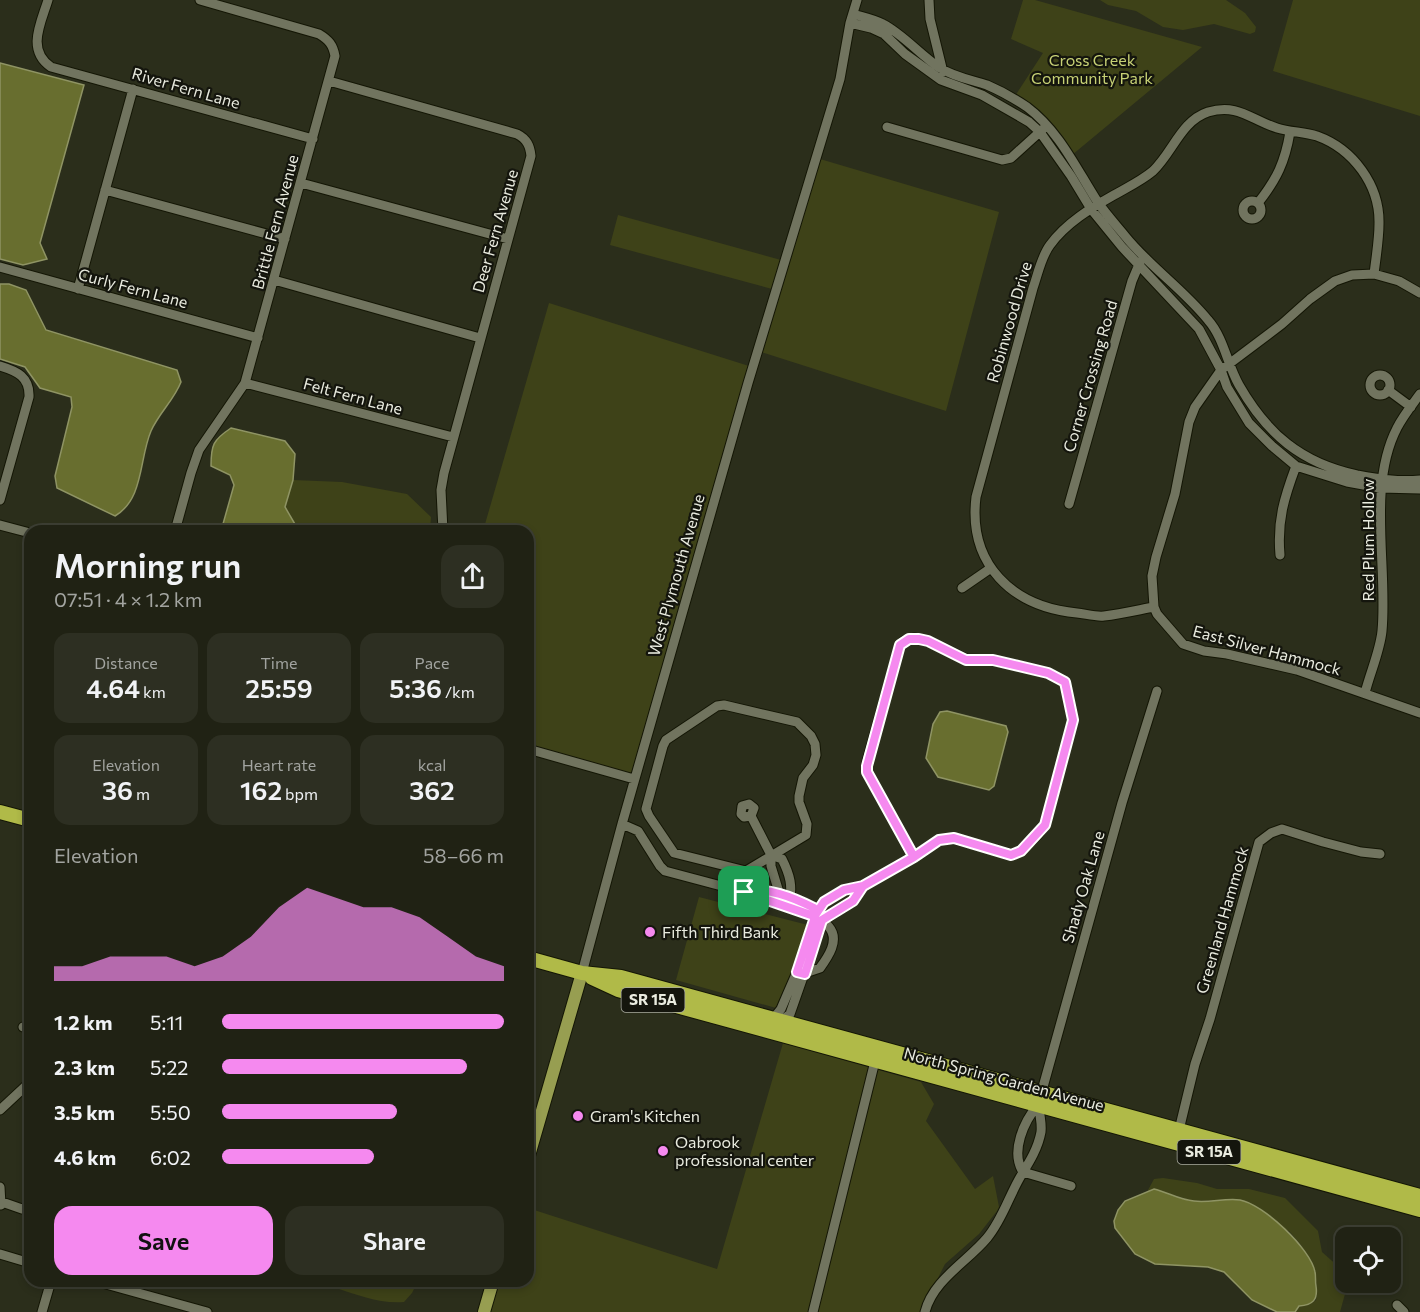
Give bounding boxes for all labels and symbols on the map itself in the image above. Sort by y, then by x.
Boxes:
park label: Cross Creek Community Park [1031,50,1153,87]
street label: River Fern Lane [130,63,242,112]
street label: Brittle Fern Avenue [247,152,302,291]
street label: Deer Fern Avenue [468,167,521,295]
street label: Robinwood Drive [982,259,1035,385]
street label: Curly Fern Lane [76,264,190,311]
street label: Corner Crossing Road [1059,298,1120,454]
street label: Felt Fern Lane [301,373,405,418]
street label: Red Plum Hollow [1358,478,1377,601]
street label: West Plymouth Avenue [643,492,708,658]
street label: East Silver Hammock [1191,621,1344,679]
street label: Shady Oak Lane [1057,829,1108,945]
street label: Greenland Hammock [1191,844,1252,996]
pin [718,866,769,917]
place label: Fifth Third Bank [662,922,779,941]
marker: Fifth Third Bank [643,925,657,939]
road number: SR 15A [622,988,684,1012]
street label: North Spring Garden Avenue [902,1043,1106,1114]
place label: Gram's Kitchen [590,1106,700,1125]
marker: Gram's Kitchen [571,1109,585,1123]
place label: Oabrook professional center [675,1132,815,1169]
road number: SR 15A [1178,1140,1240,1164]
marker: Oabrook professional center [656,1144,670,1158]

